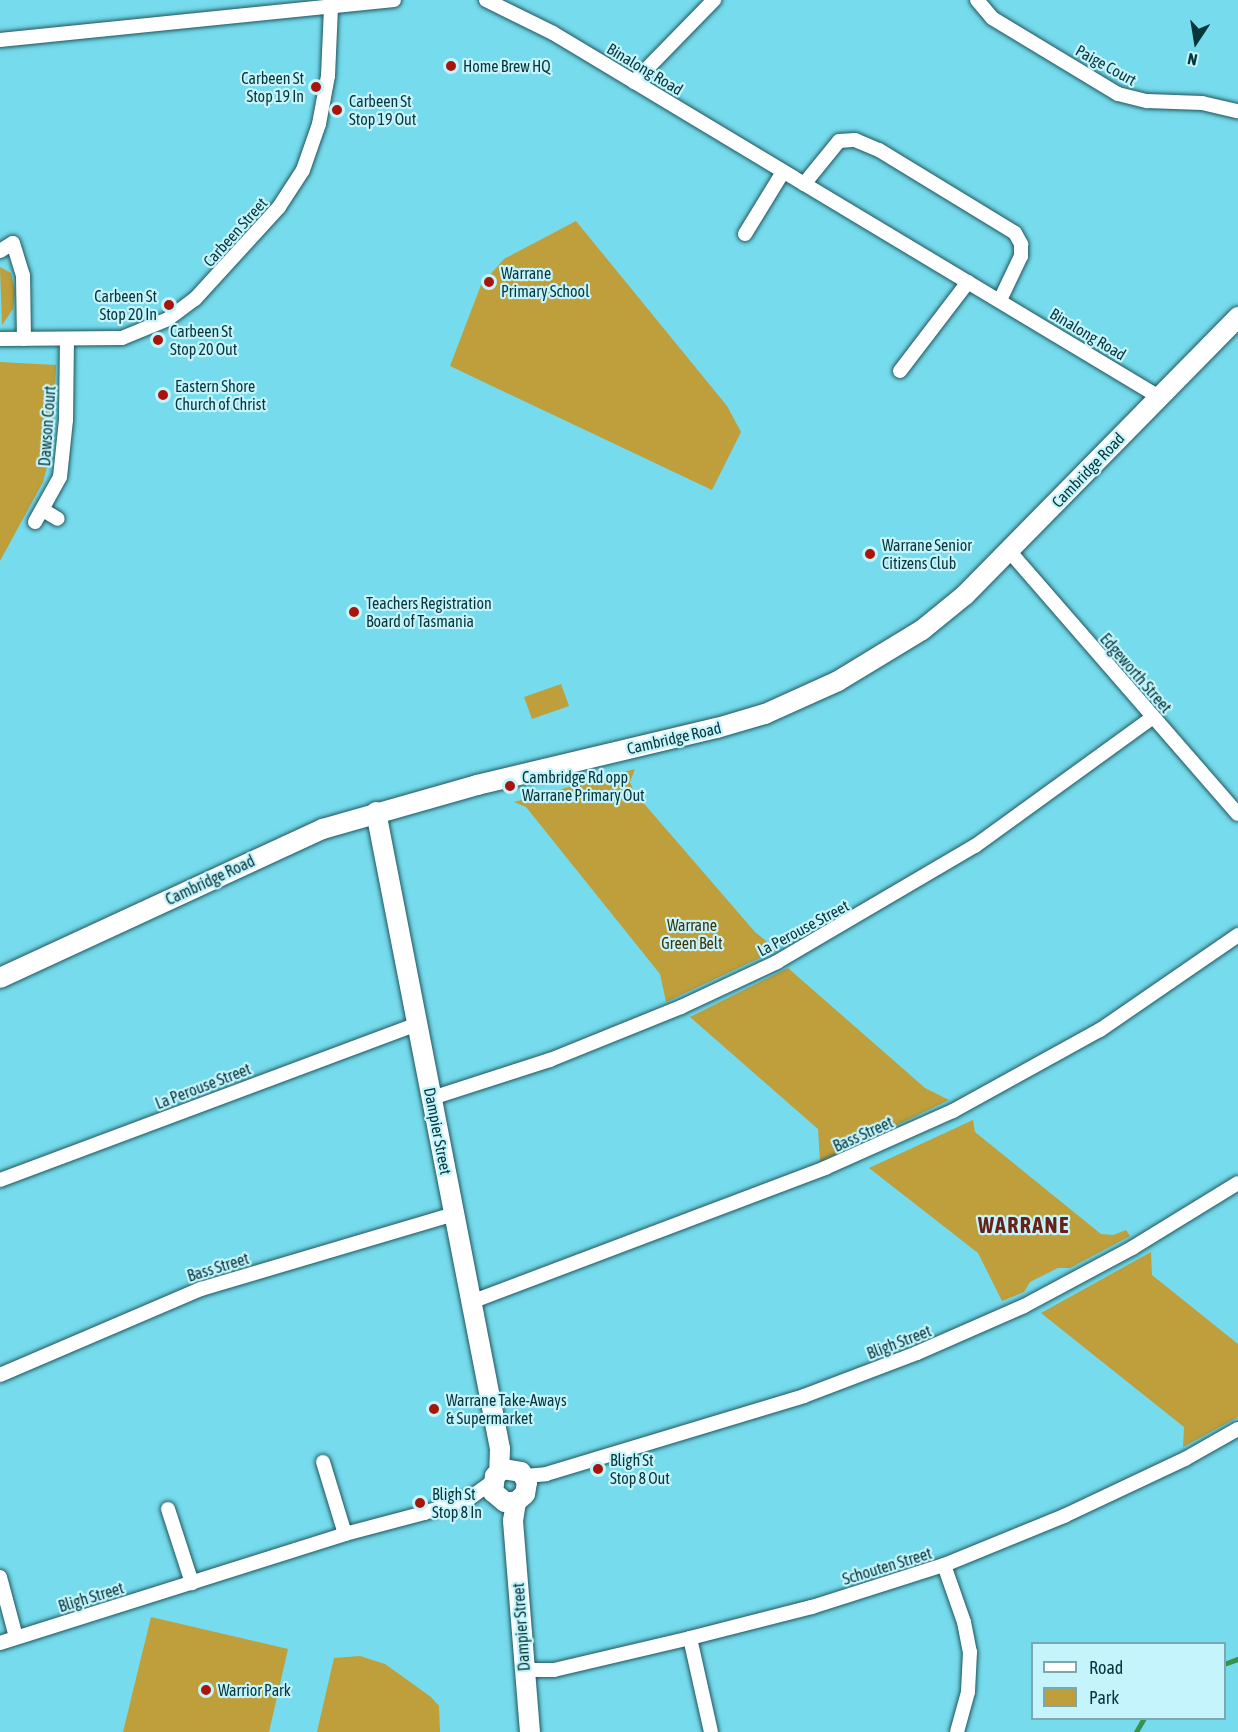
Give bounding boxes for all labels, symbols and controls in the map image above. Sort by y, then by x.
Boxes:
north arrow [1166,12,1226,72]
street label: Binalong Road [603,39,687,99]
street label: Paige Court [1072,41,1140,89]
text: N [1186,50,1199,69]
place label: Home Brew HQ [463,56,551,76]
marker: Home Brew HQ [444,59,458,73]
place label: Carbeen St Stop 19 In [241,68,304,106]
marker: Carbeen St Stop 19 In [309,80,323,94]
place label: Carbeen St Stop 19 Out [349,91,416,129]
marker: Carbeen St Stop 19 Out [330,103,344,117]
street label: Carbeen Street [199,193,271,271]
place label: Warrane Primary School [501,263,589,301]
marker: Warrane Primary School [482,275,496,289]
place label: Carbeen St Stop 20 In [94,286,157,324]
marker: Carbeen St Stop 20 In [162,298,176,312]
street label: Binalong Road [1046,304,1130,364]
place label: Carbeen St Stop 20 Out [170,321,237,359]
marker: Carbeen St Stop 20 Out [151,333,165,347]
place label: Eastern Shore Church of Christ [175,376,266,414]
street label: Dawson Court [35,385,59,467]
marker: Eastern Shore Church of Christ [156,388,170,402]
street label: Cambridge Road [1048,429,1128,511]
place label: Warrane Senior Citizens Club [882,535,972,573]
marker: Warrane Senior Citizens Club [863,547,877,561]
place label: Teachers Registration Board of Tasmania [366,593,492,631]
marker: Teachers Registration Board of Tasmania [347,605,361,619]
street label: Edgeworth Street [1096,629,1176,717]
street label: Cambridge Road [625,718,723,758]
place label: Cambridge Rd opp Warrane Primary Out [522,767,645,805]
marker: Cambridge Rd opp Warrane Primary Out [503,779,517,793]
street label: Cambridge Road [162,851,258,909]
street label: La Perouse Street [754,896,852,960]
park label: Warrane Green Belt [661,915,723,953]
street label: La Perouse Street [152,1059,254,1113]
street label: Dampier Street [420,1086,456,1176]
street label: Bass Street [830,1112,896,1156]
district label: WARRANE [978,1213,1070,1239]
street label: Bass Street [185,1249,251,1285]
street label: Bligh Street [864,1321,934,1363]
place label: Warrane Take-Aways & Supermarket [446,1390,567,1428]
marker: Warrane Take-Aways & Supermarket [427,1402,441,1416]
place label: Bligh St Stop 8 Out [610,1450,670,1488]
marker: Bligh St Stop 8 Out [591,1462,605,1476]
place label: Bligh St Stop 8 In [432,1484,482,1522]
marker: Bligh St Stop 8 In [413,1496,427,1510]
street label: Schouten Street [840,1543,934,1589]
street label: Bligh Street [56,1578,126,1616]
street label: Dampier Street [508,1582,534,1672]
legend [1031,1642,1226,1720]
text: Road [1089,1657,1123,1678]
place label: Warrior Park [218,1680,291,1700]
marker: Warrior Park [199,1683,213,1697]
text: Park [1089,1687,1119,1708]

